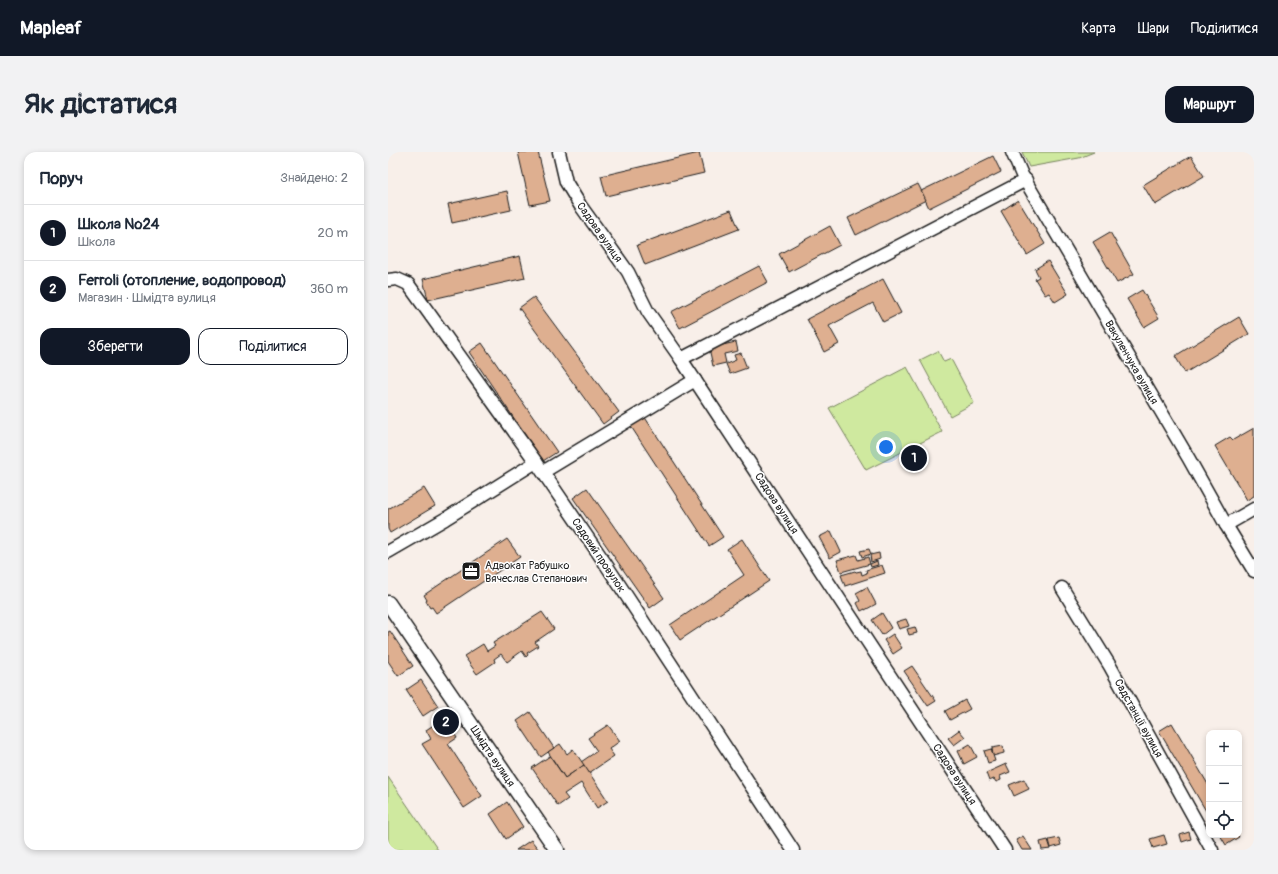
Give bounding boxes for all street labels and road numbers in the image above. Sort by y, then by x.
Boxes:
street label: Садова вулиця [574,200,625,265]
street label: Вакуленчука вулиця [1102,318,1161,407]
street label: Садова вулиця [752,470,801,536]
street label: Садовий провулок [569,516,628,595]
street label: Садстанції вулиця [1112,677,1166,760]
street label: Шмідта вулиця [467,723,518,789]
street label: Садова вулиця [930,741,979,807]

